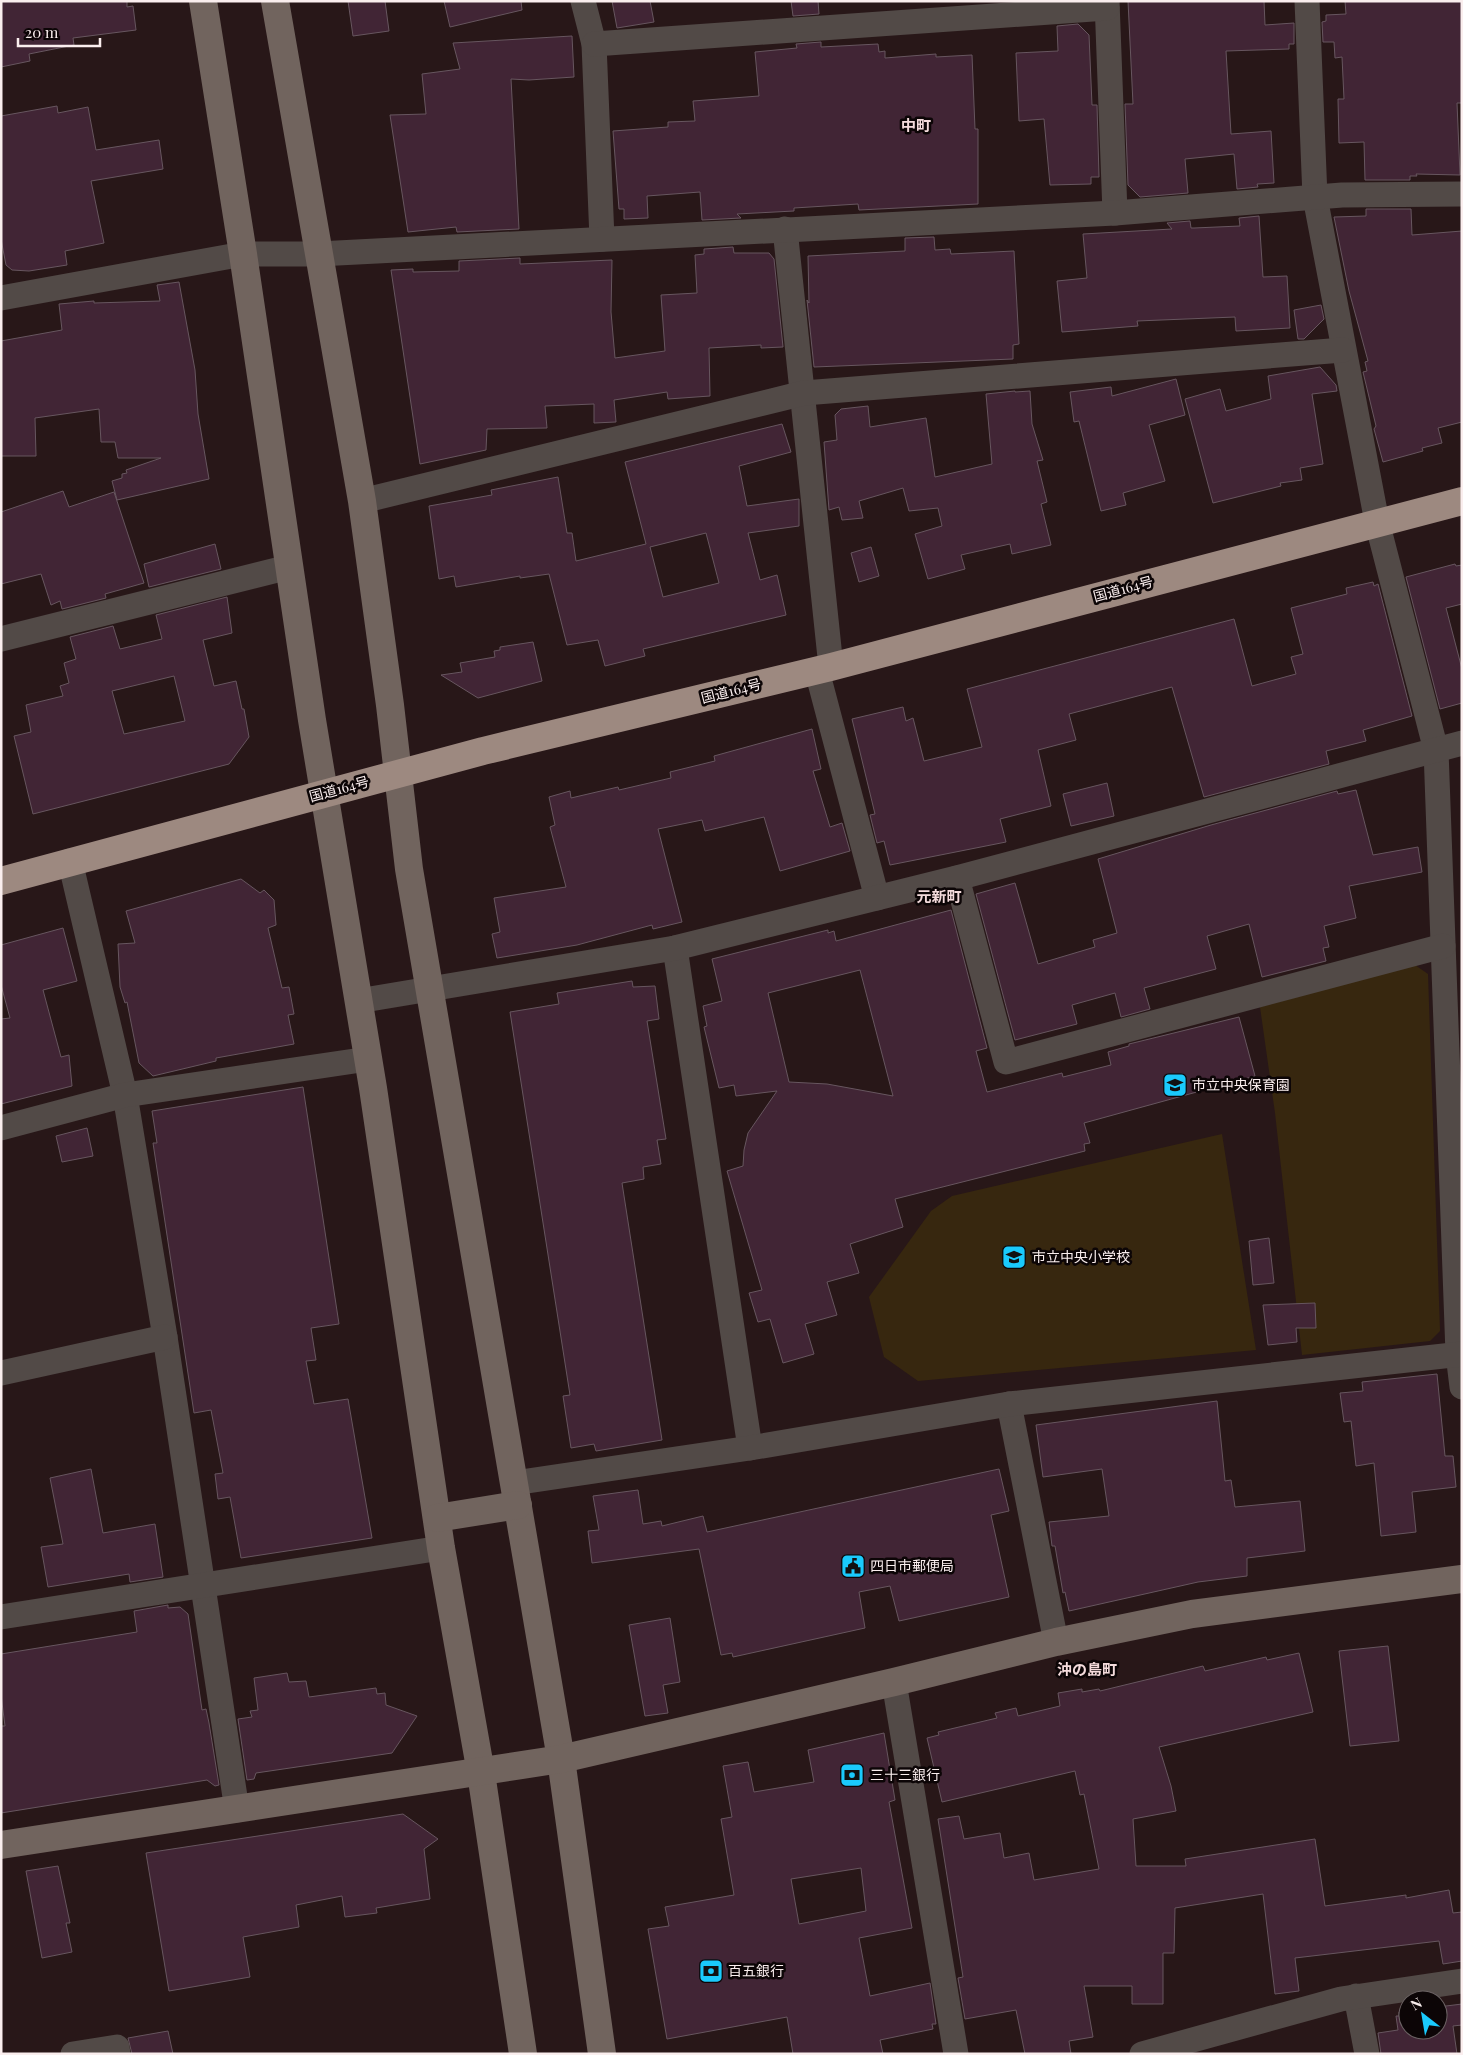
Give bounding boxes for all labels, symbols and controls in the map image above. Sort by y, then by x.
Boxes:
scale bar [18,15,100,47]
text: 20 m [25,22,59,42]
district label: 中町 [901,115,931,135]
street label: 国道164号 [1091,571,1155,606]
street label: 国道164号 [699,674,763,707]
street label: 国道164号 [307,771,371,806]
district label: 元新町 [916,886,962,906]
school or university icon: 市立中央保育園 [1162,1072,1188,1098]
place label: 市立中央保育園 [1192,1075,1290,1094]
school or university icon: 市立中央小学校 [1001,1244,1027,1270]
place label: 市立中央小学校 [1032,1247,1130,1266]
public building icon: 四日市郵便局 [840,1553,866,1579]
place label: 四日市郵便局 [870,1556,954,1575]
district label: 沖の島町 [1057,1659,1117,1679]
bank icon: 三十三銀行 [839,1762,865,1788]
place label: 三十三銀行 [870,1765,940,1784]
bank icon: 百五銀行 [698,1958,724,1984]
place label: 百五銀行 [728,1961,784,1980]
north arrow [1398,1990,1448,2040]
text: N [1407,1993,1425,2014]

